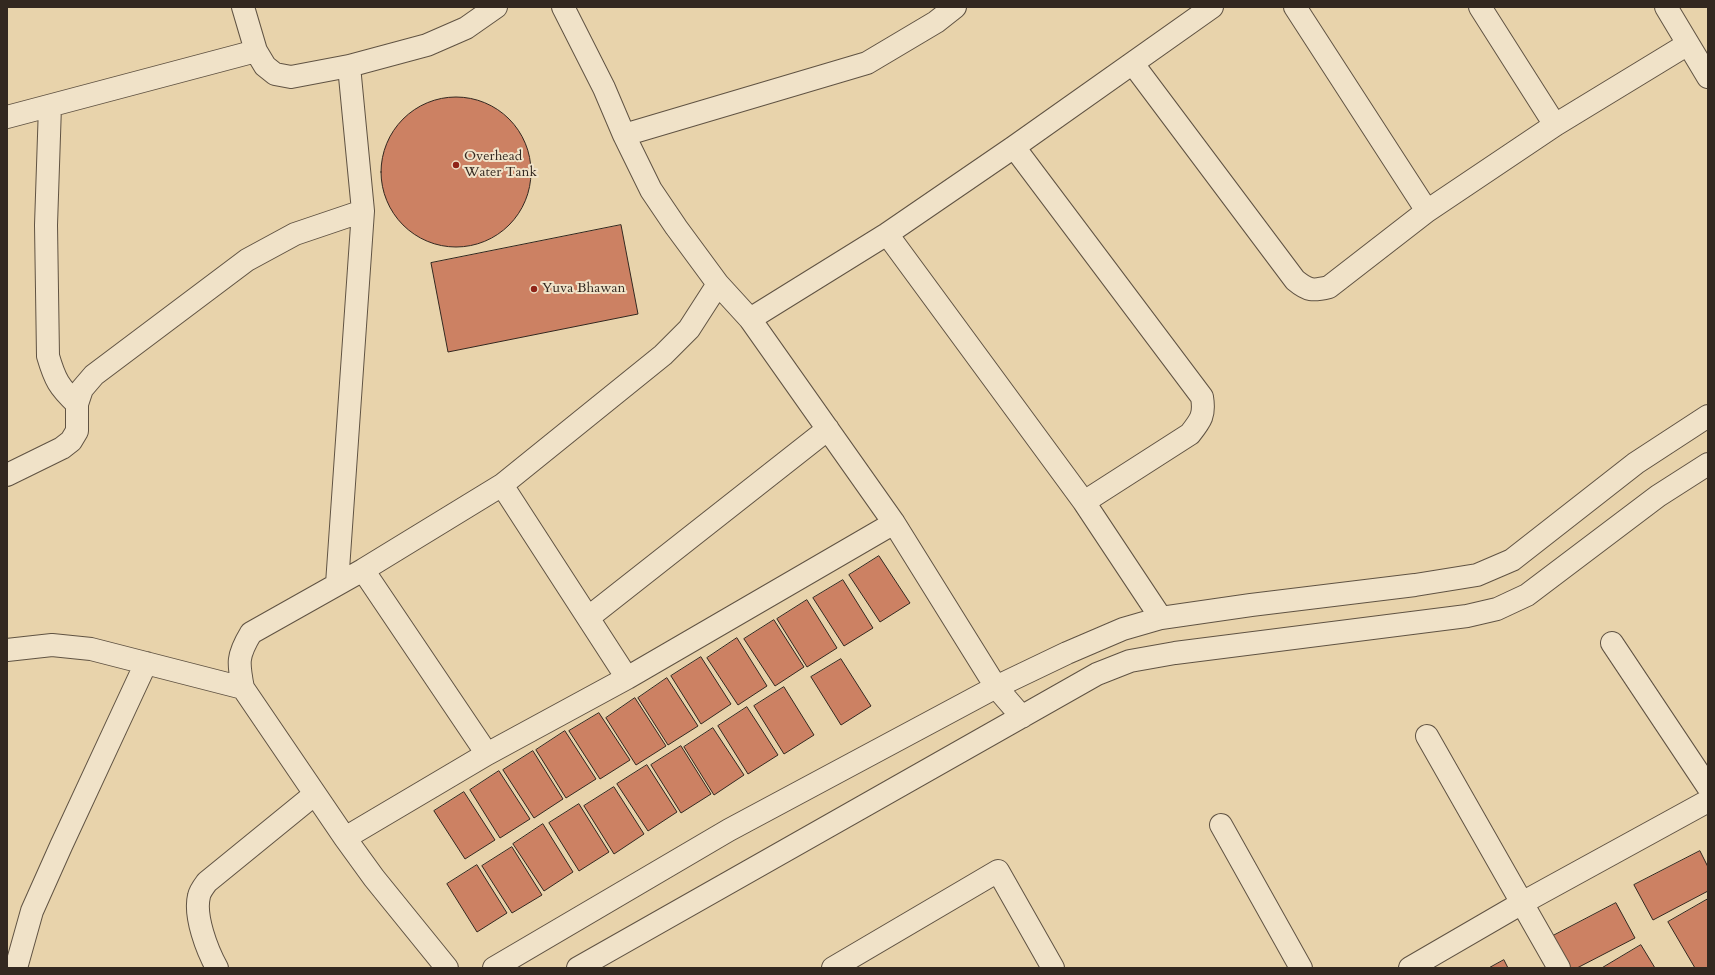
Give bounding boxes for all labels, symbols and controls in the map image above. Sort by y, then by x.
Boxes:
place label: Overhead Water Tank [464,149,537,182]
marker: Overhead Water Tank [451,160,461,170]
place label: Yuva Bhawan [542,281,625,297]
marker: Yuva Bhawan [529,284,539,294]

